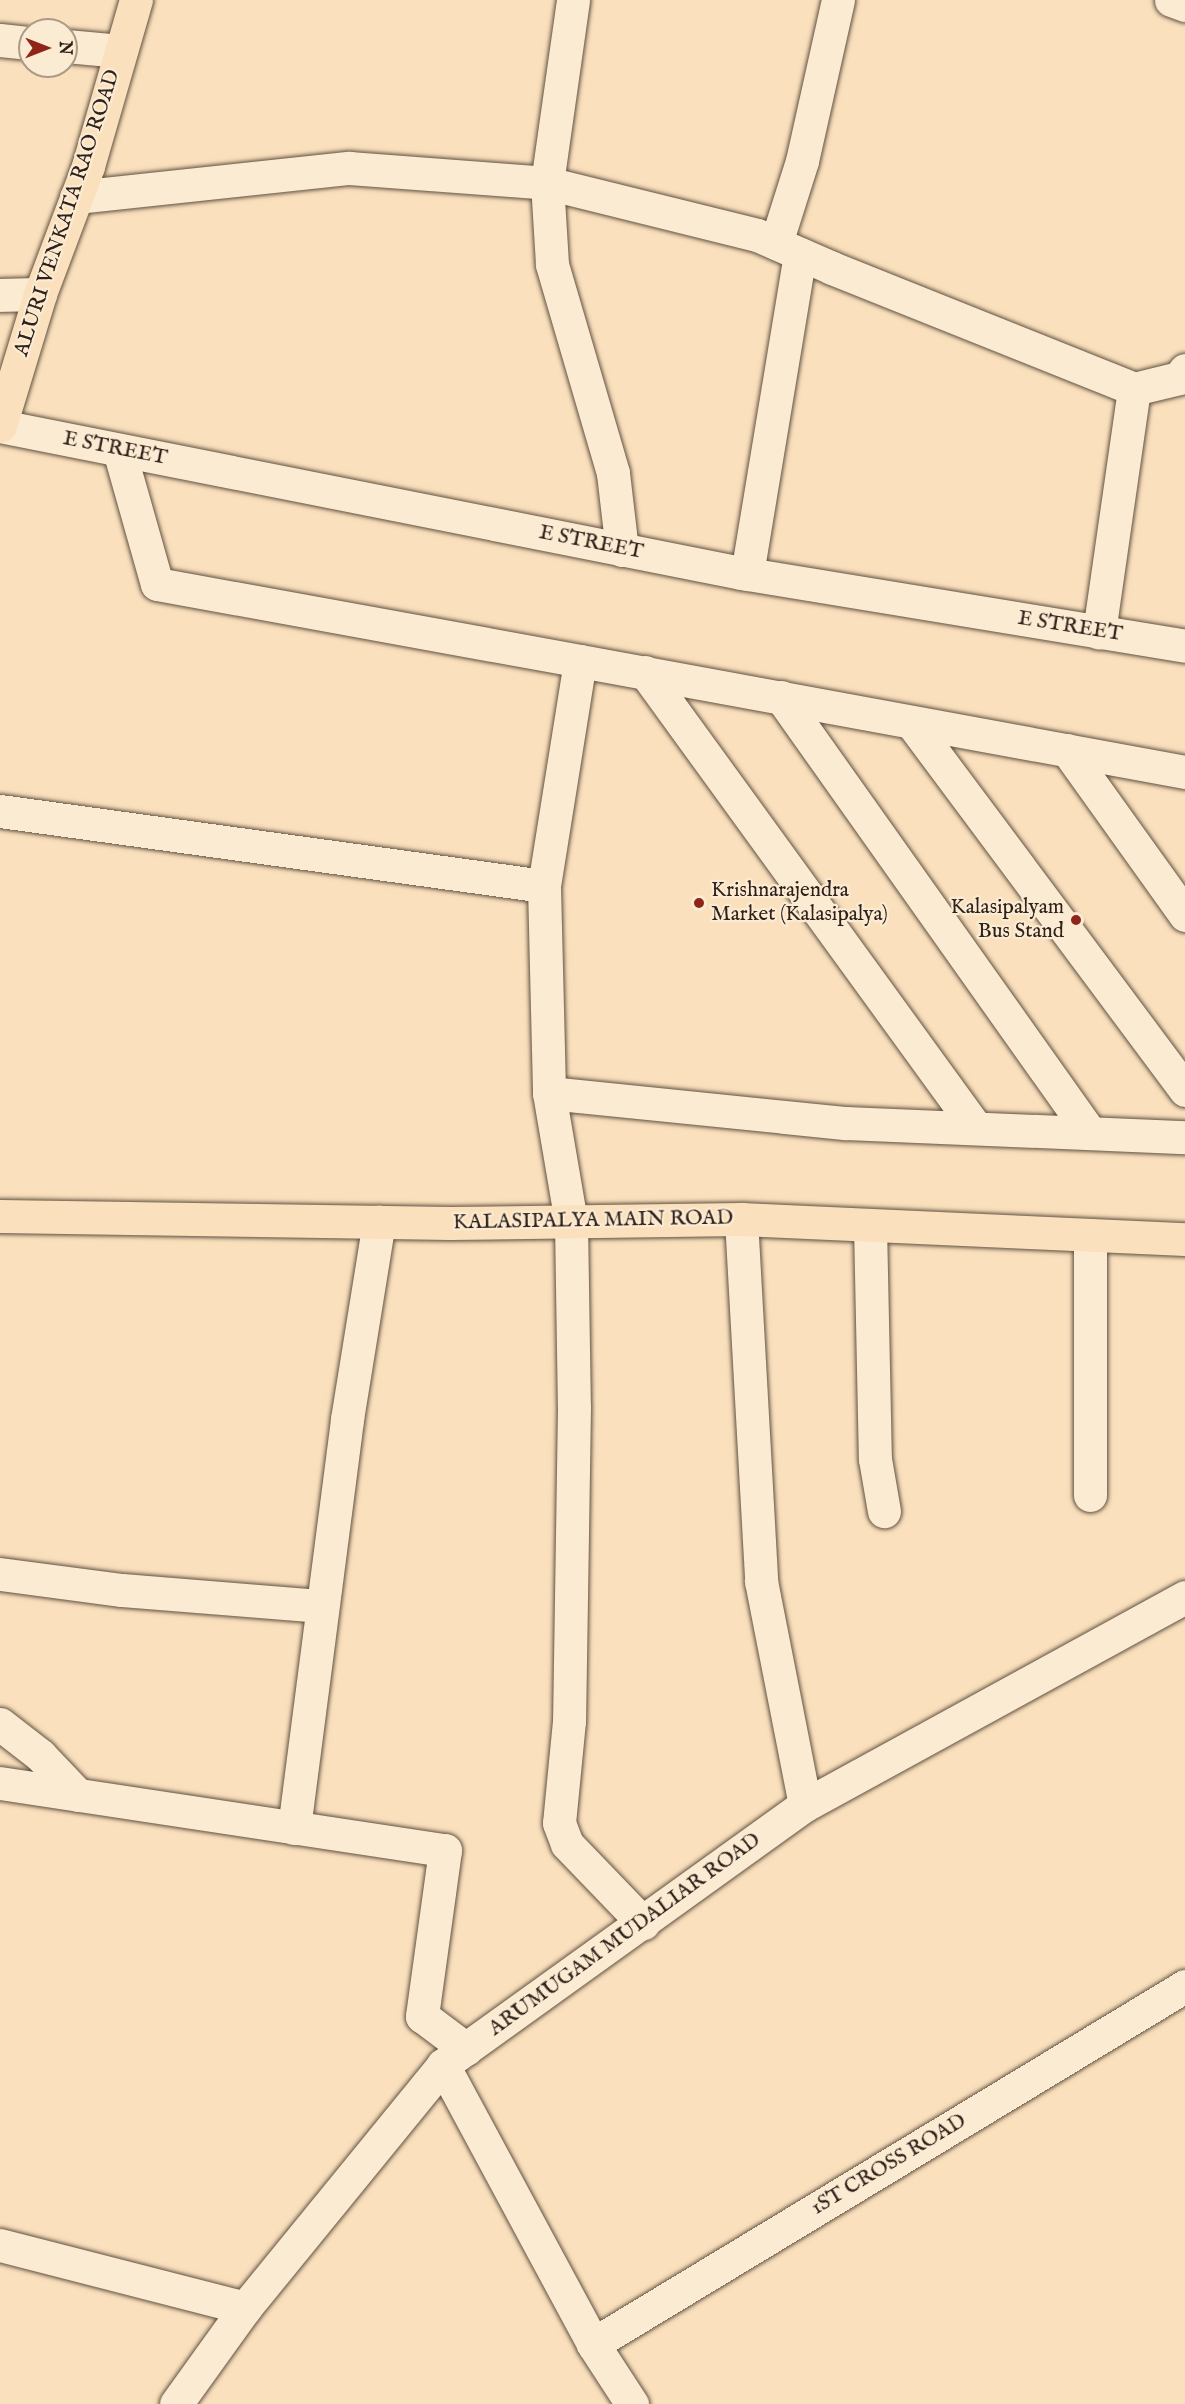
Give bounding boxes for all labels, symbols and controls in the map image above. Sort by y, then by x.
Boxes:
north arrow [18,18,78,78]
text: N [54,41,74,55]
street label: ALURI VENKATA RAO ROAD [10,66,126,360]
street label: E STREET [61,427,169,471]
street label: E STREET [537,521,645,565]
street label: E STREET [1016,606,1124,648]
place label: Krishnarajendra Market (Kalasipalya) [711,878,888,928]
place label: Kalasipalyam Bus Stand [951,895,1064,945]
marker: Krishnarajendra Market (Kalasipalya) [692,896,706,910]
marker: Kalasipalyam Bus Stand [1069,913,1083,927]
street label: KALASIPALYA MAIN ROAD [453,1206,733,1236]
street label: ARUMUGAM MUDALIAR ROAD [484,1828,766,2042]
street label: 1ST CROSS ROAD [807,2109,971,2221]

